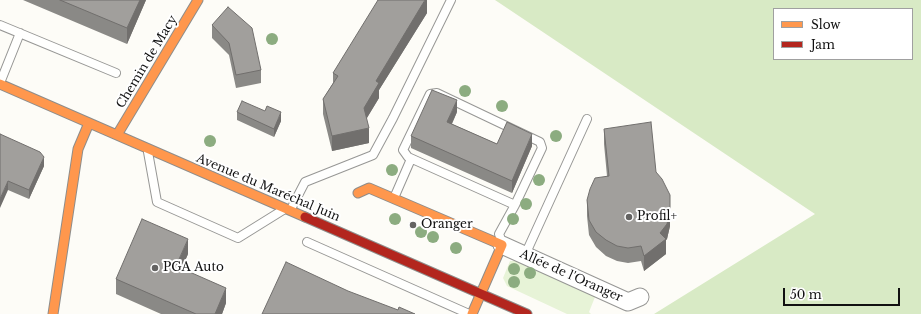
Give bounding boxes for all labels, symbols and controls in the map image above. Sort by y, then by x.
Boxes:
legend [773,8,913,60]
street label: Chemin de Macy [114,13,180,111]
text: Slow [811,17,840,32]
text: Jam [811,37,835,52]
street label: Avenue du Maréchal Juin [194,151,342,225]
place label: Profil+ [637,210,677,224]
marker: Profil+ [624,212,634,222]
place label: Oranger [421,218,473,232]
marker: Oranger [408,220,418,230]
street label: Allée de l'Oranger [517,247,625,305]
place label: PGA Auto [163,261,224,275]
marker: PGA Auto [150,263,160,273]
scale bar [785,280,902,306]
text: 50 m [790,287,822,302]

